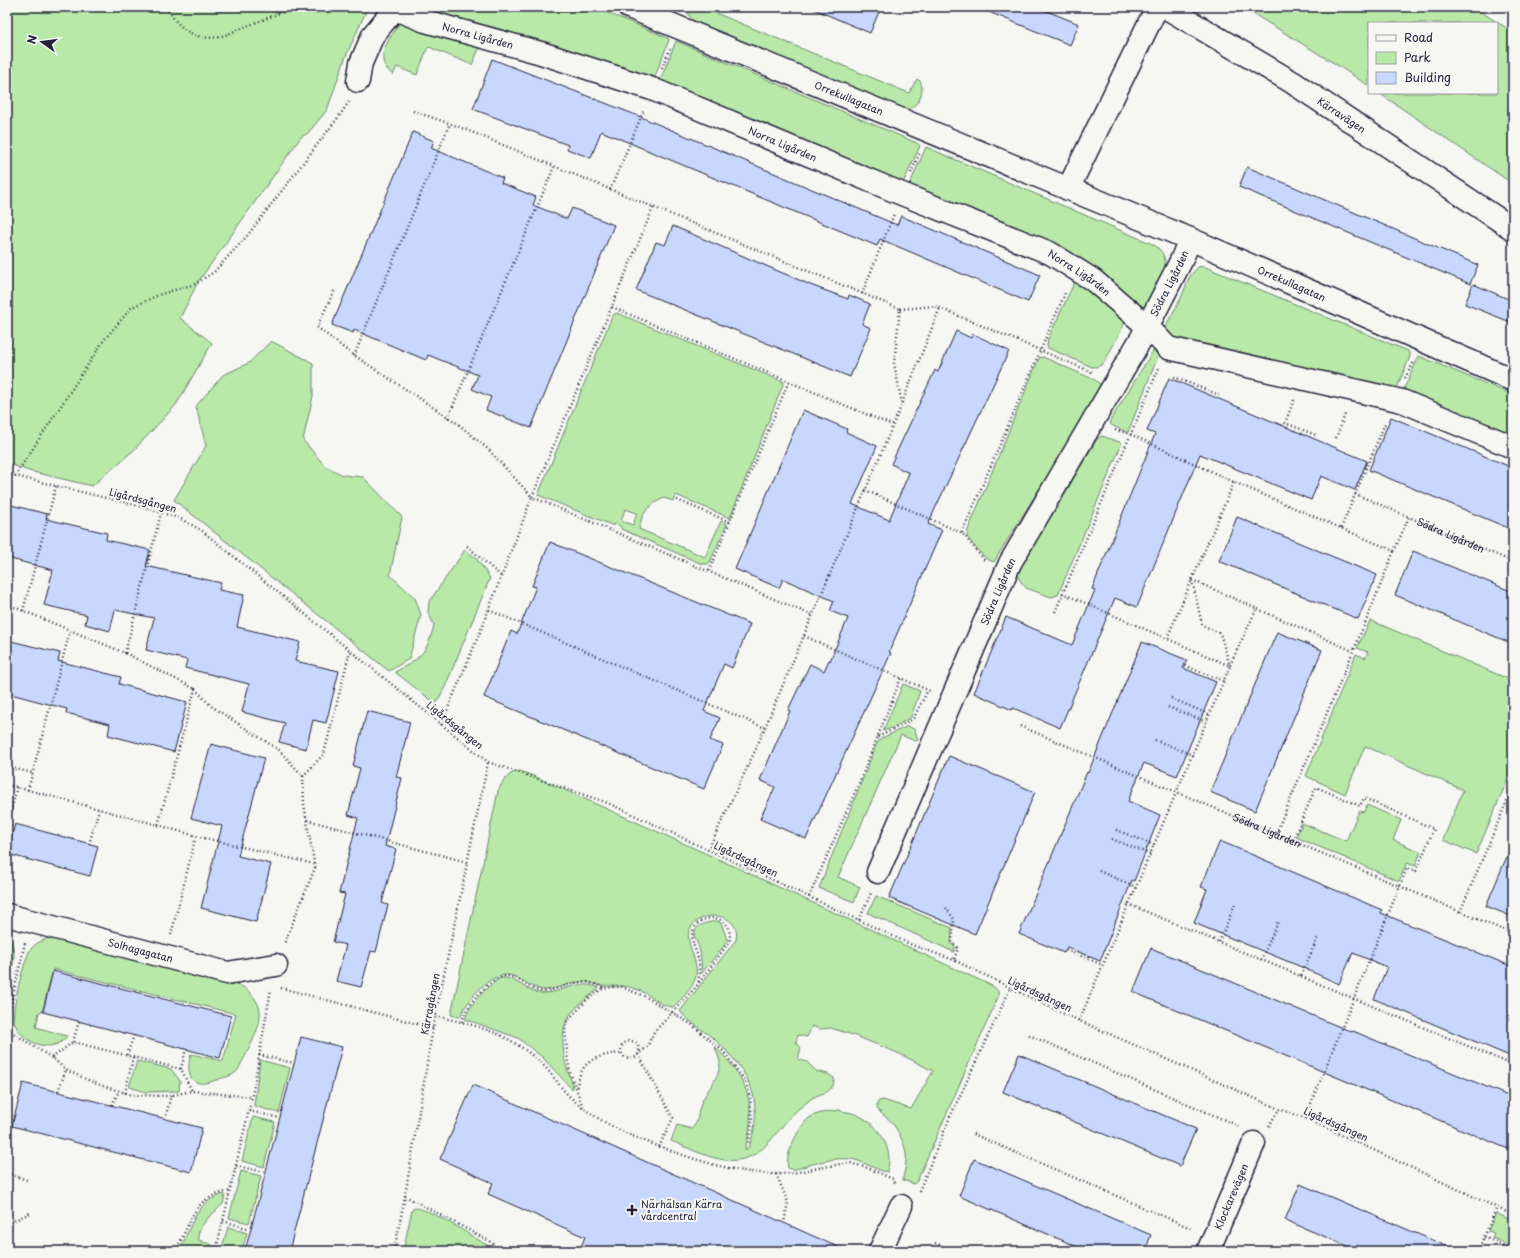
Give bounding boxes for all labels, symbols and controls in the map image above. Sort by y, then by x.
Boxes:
street label: Norra Ligården [441,18,515,52]
north arrow [22,22,62,62]
legend [1368,22,1498,94]
text: Road [1404,28,1433,46]
text: N [23,33,41,46]
text: Park [1404,48,1431,66]
text: Building [1404,68,1451,86]
street label: Orrekullagatan [812,77,886,118]
street label: Kärravägen [1315,93,1369,136]
street label: Norra Ligården [746,122,819,164]
street label: Norra Ligården [1045,245,1114,299]
street label: Södra Ligården [1146,248,1192,319]
street label: Orrekullagatan [1255,261,1328,304]
street label: Ligårdsgången [108,483,179,516]
street label: Södra Ligården [1415,513,1487,556]
street label: Södra Ligården [976,554,1019,628]
street label: Ligårdsgången [424,697,487,752]
street label: Södra Ligården [1231,809,1303,851]
street label: Ligårdsgången [712,837,781,880]
street label: Solhagagatan [106,934,175,966]
street label: Kärragången [416,972,443,1036]
street label: Ligårdsgången [1006,972,1075,1015]
street label: Ligårdsgången [1302,1103,1371,1144]
street label: Klockarevägen [1210,1161,1251,1232]
place label: Närhälsan Kärra vårdcentral [641,1196,723,1223]
marker: Närhälsan Kärra vårdcentral [626,1204,638,1216]

